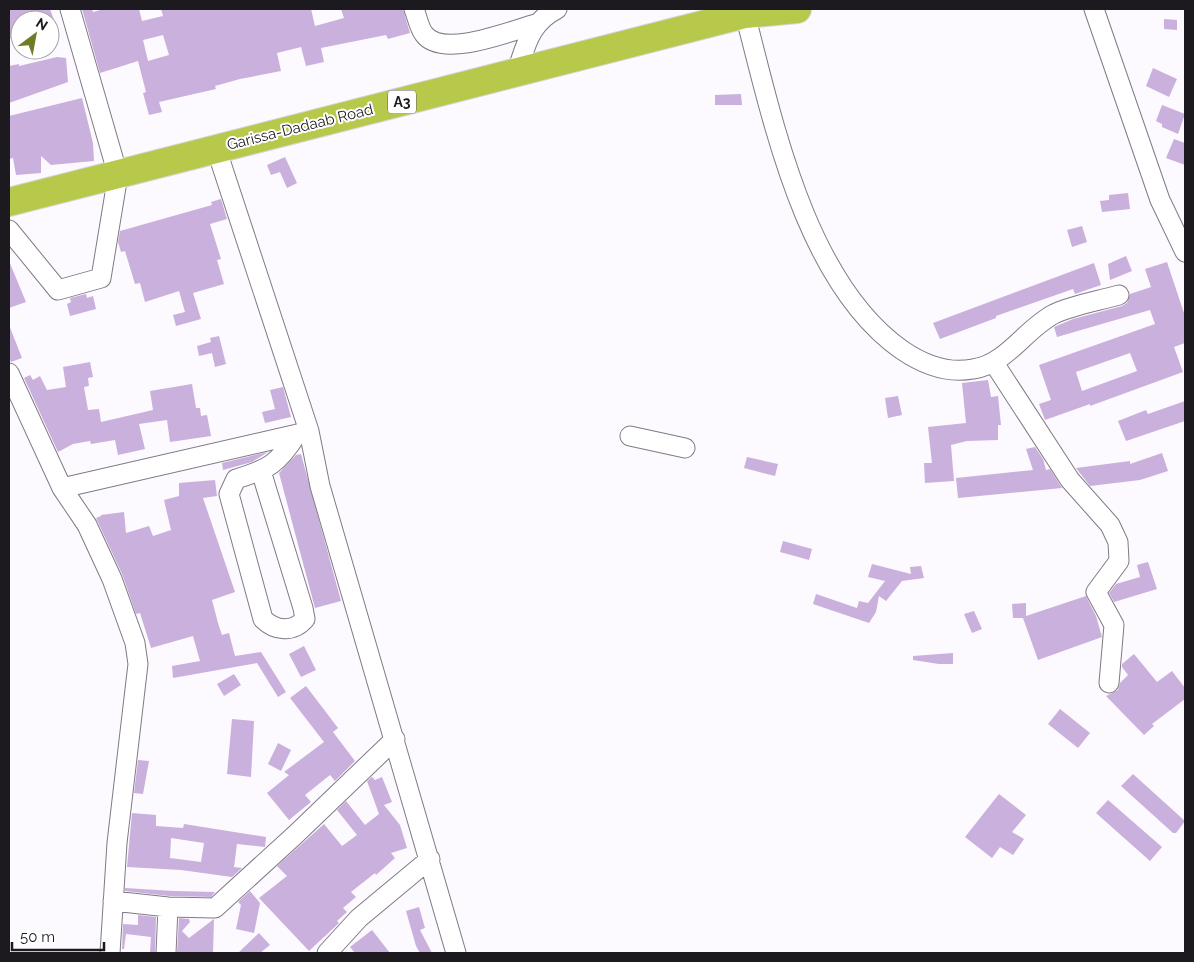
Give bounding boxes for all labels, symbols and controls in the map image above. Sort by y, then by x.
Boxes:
north arrow [10,10,60,60]
text: N [33,14,51,34]
road number: A3 [388,90,416,114]
street label: Garissa-Dadaab Road [225,100,375,154]
scale bar [12,920,105,952]
text: 50 m [20,928,55,946]

